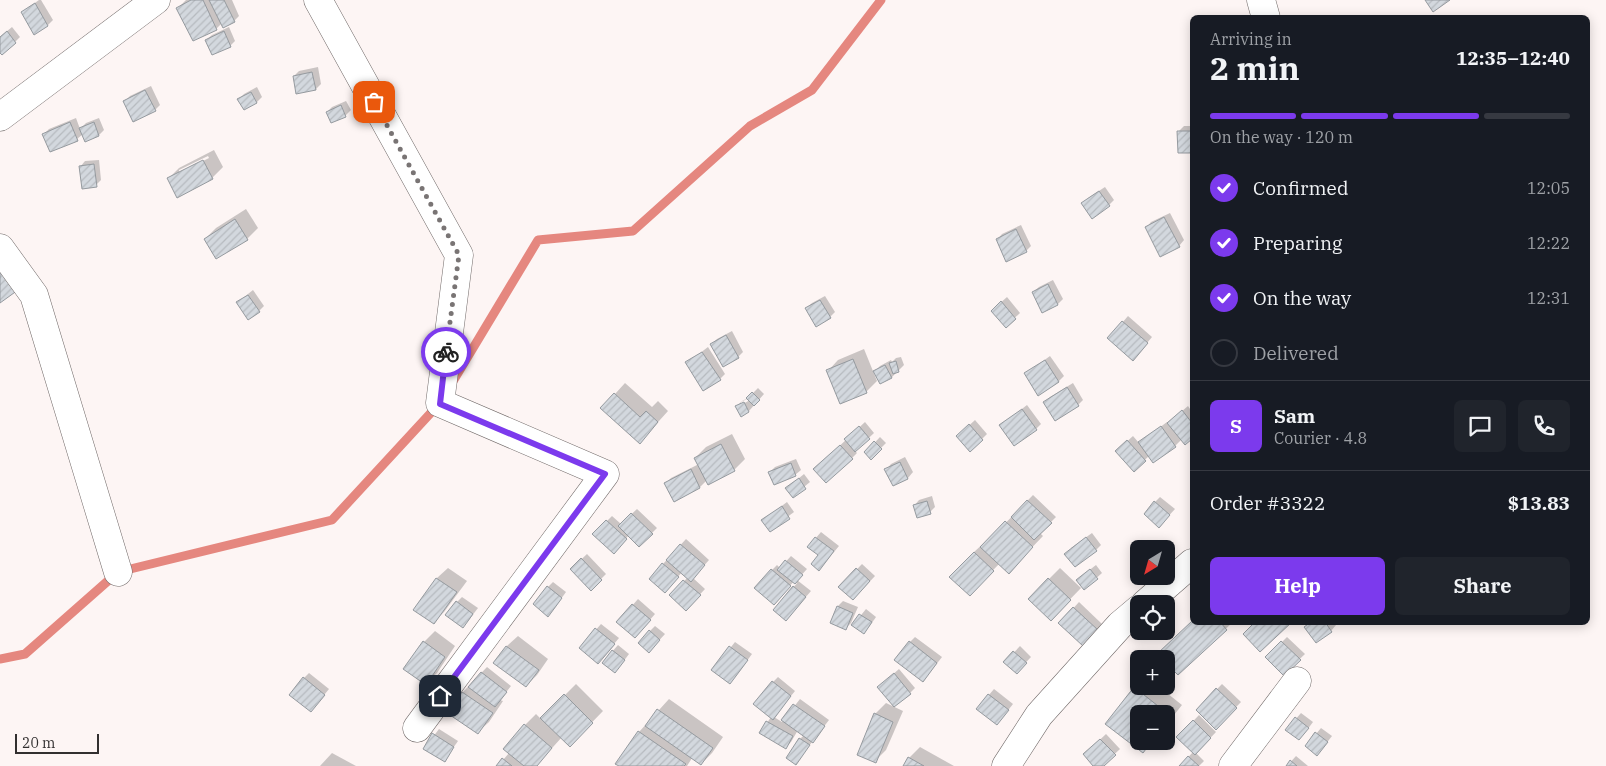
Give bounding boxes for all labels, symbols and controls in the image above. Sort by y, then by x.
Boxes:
text: Arriving in [1210,29,1292,49]
text: 12:35–12:40 [1456,46,1570,70]
text: 2 min [1210,47,1300,89]
pin [353,81,395,123]
icon: bag [360,88,388,116]
text: On the way · 120 m [1210,127,1353,147]
icon: check [1210,174,1238,202]
text: Confirmed [1253,176,1348,200]
text: 12:05 [1527,178,1570,198]
icon: check [1210,229,1238,257]
text: Preparing [1253,231,1342,255]
text: 12:22 [1527,233,1570,253]
icon: check [1210,284,1238,312]
text: On the way [1253,286,1351,310]
text: 12:31 [1527,288,1570,308]
courier [421,327,471,377]
icon: bike [432,338,460,366]
text: Delivered [1253,341,1339,365]
button: chat [1454,400,1506,452]
button: phone [1518,400,1570,452]
text: Sam [1274,404,1315,428]
text: S [1230,414,1242,438]
text: Courier · 4.8 [1274,428,1367,448]
text: Order #3322 [1210,491,1325,515]
text: $13.83 [1508,491,1570,515]
north arrow [1130,540,1175,585]
map controls [1130,540,1175,750]
button: Help [1210,557,1385,615]
button: Share [1395,557,1570,615]
button: locate [1130,595,1175,640]
button: + [1130,650,1175,695]
pin [419,675,461,717]
icon: home [426,682,454,710]
button: − [1130,705,1175,750]
scale bar [15,731,99,754]
text: 20 m [22,734,55,752]

